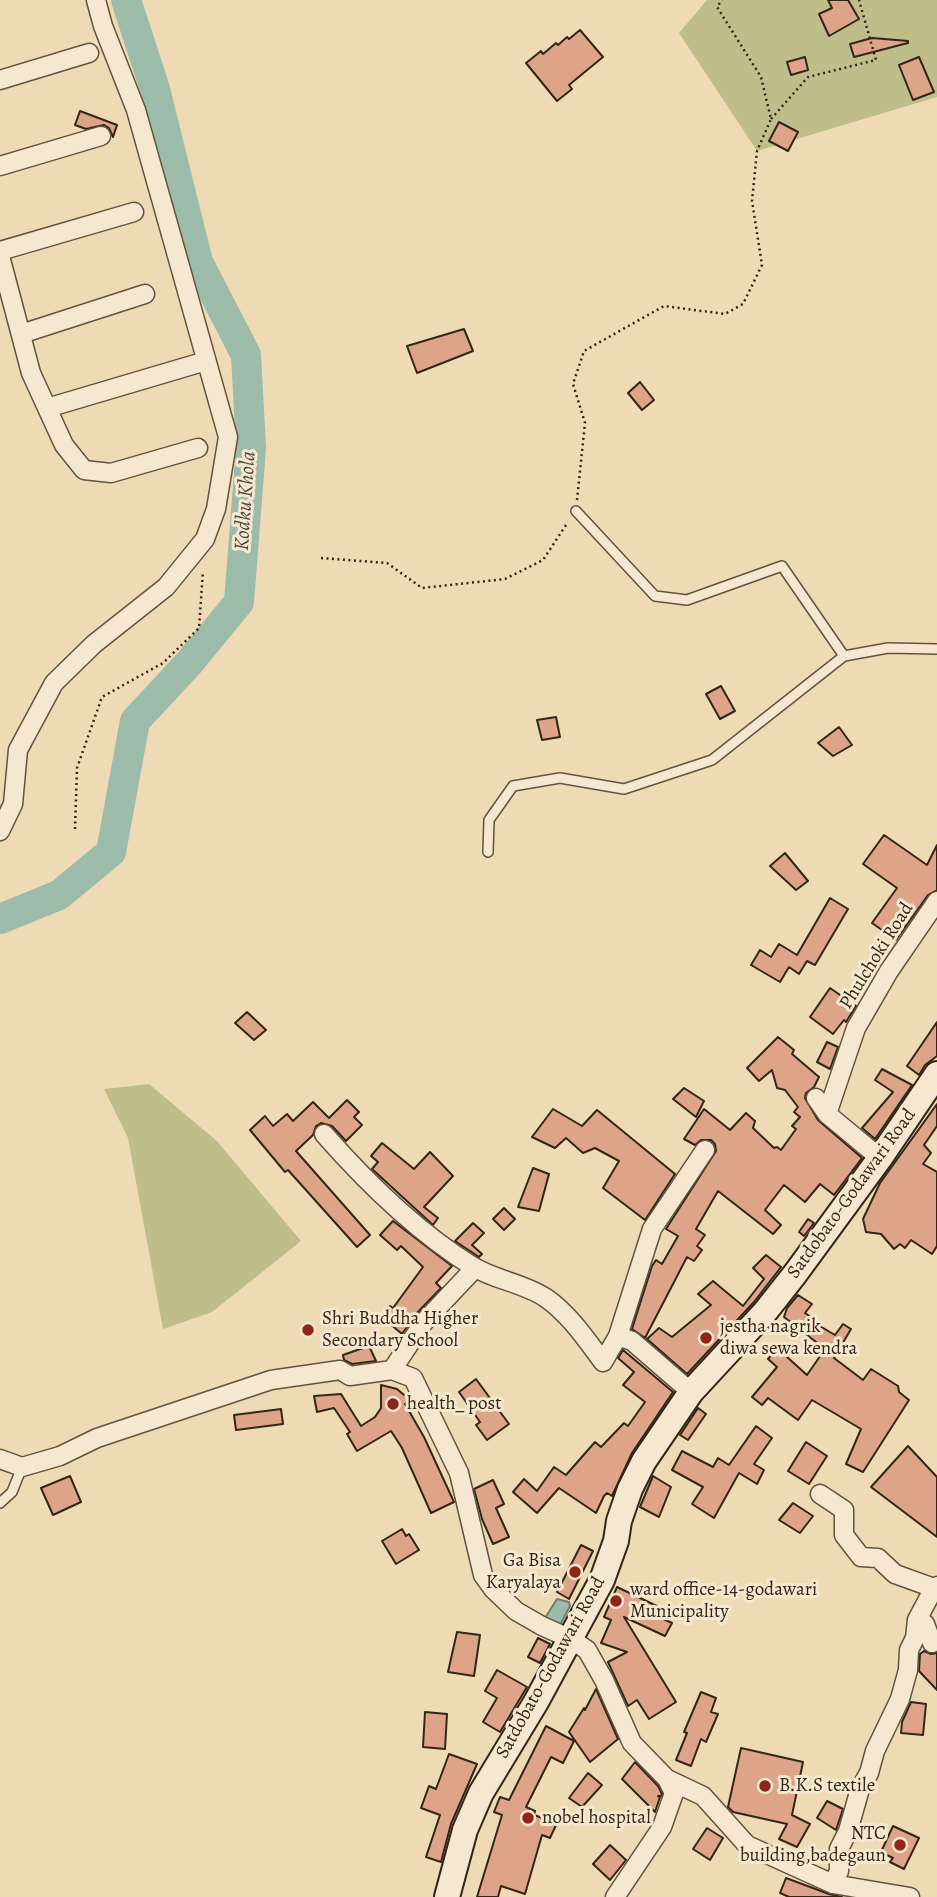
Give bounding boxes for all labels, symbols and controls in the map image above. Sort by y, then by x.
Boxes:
water label: Kodku Khola [230,450,262,552]
street label: Phulchoki Road [835,899,919,1013]
street label: Satdobato-Godawari Road [783,1105,921,1283]
place label: Shri Buddha Higher Secondary School [322,1308,478,1352]
place label: jestha nagrik diwa sewa kendra [720,1316,857,1360]
marker: Shri Buddha Higher Secondary School [300,1322,316,1338]
marker: jestha nagrik diwa sewa kendra [698,1330,714,1346]
place label: health_ post [407,1393,501,1415]
marker: health_ post [385,1396,401,1412]
place label: Ga Bisa Karyalaya [486,1550,561,1594]
marker: Ga Bisa Karyalaya [567,1564,583,1580]
street label: Satdobato-Godawari Road [492,1573,610,1763]
place label: ward office-14-godawari Municipality [630,1579,817,1623]
marker: ward office-14-godawari Municipality [608,1593,624,1609]
place label: B.K.S textile [779,1775,875,1797]
marker: B.K.S textile [757,1778,773,1794]
place label: nobel hospital [542,1807,651,1829]
marker: nobel hospital [520,1810,536,1826]
place label: NTC building,badegaun [740,1823,886,1867]
marker: NTC building,badegaun [892,1837,908,1853]

